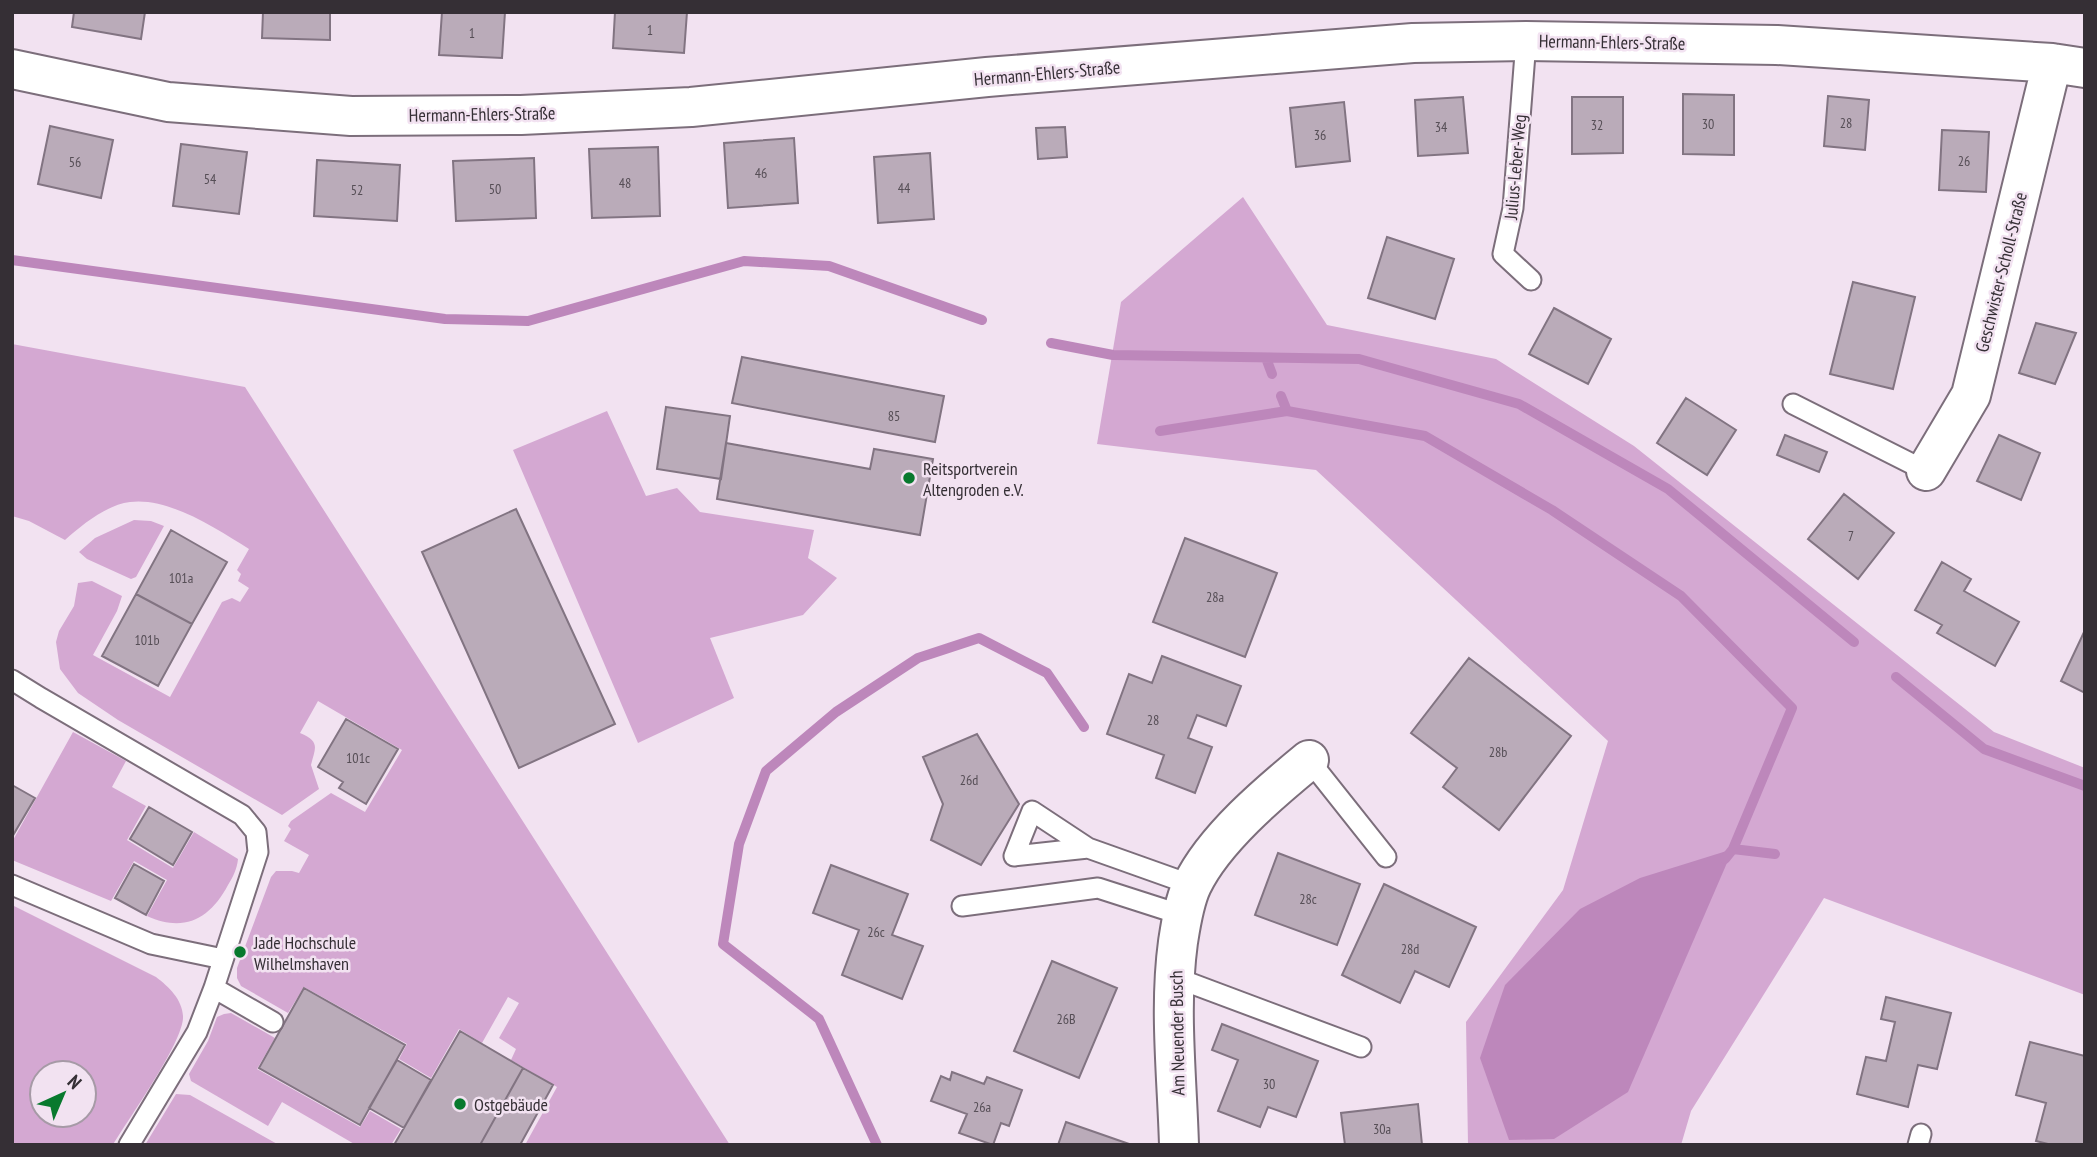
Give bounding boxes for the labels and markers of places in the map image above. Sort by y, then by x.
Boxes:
place label: Reitsportverein Altengroden e.V. [923,457,1024,501]
marker: Reitsportverein Altengroden e.V. [901,470,917,486]
place label: Jade Hochschule Wilhelmshaven [253,931,356,975]
marker: Jade Hochschule Wilhelmshaven [232,944,248,960]
place label: Ostgebäude [474,1093,548,1116]
marker: Ostgebäude [452,1096,468,1112]

